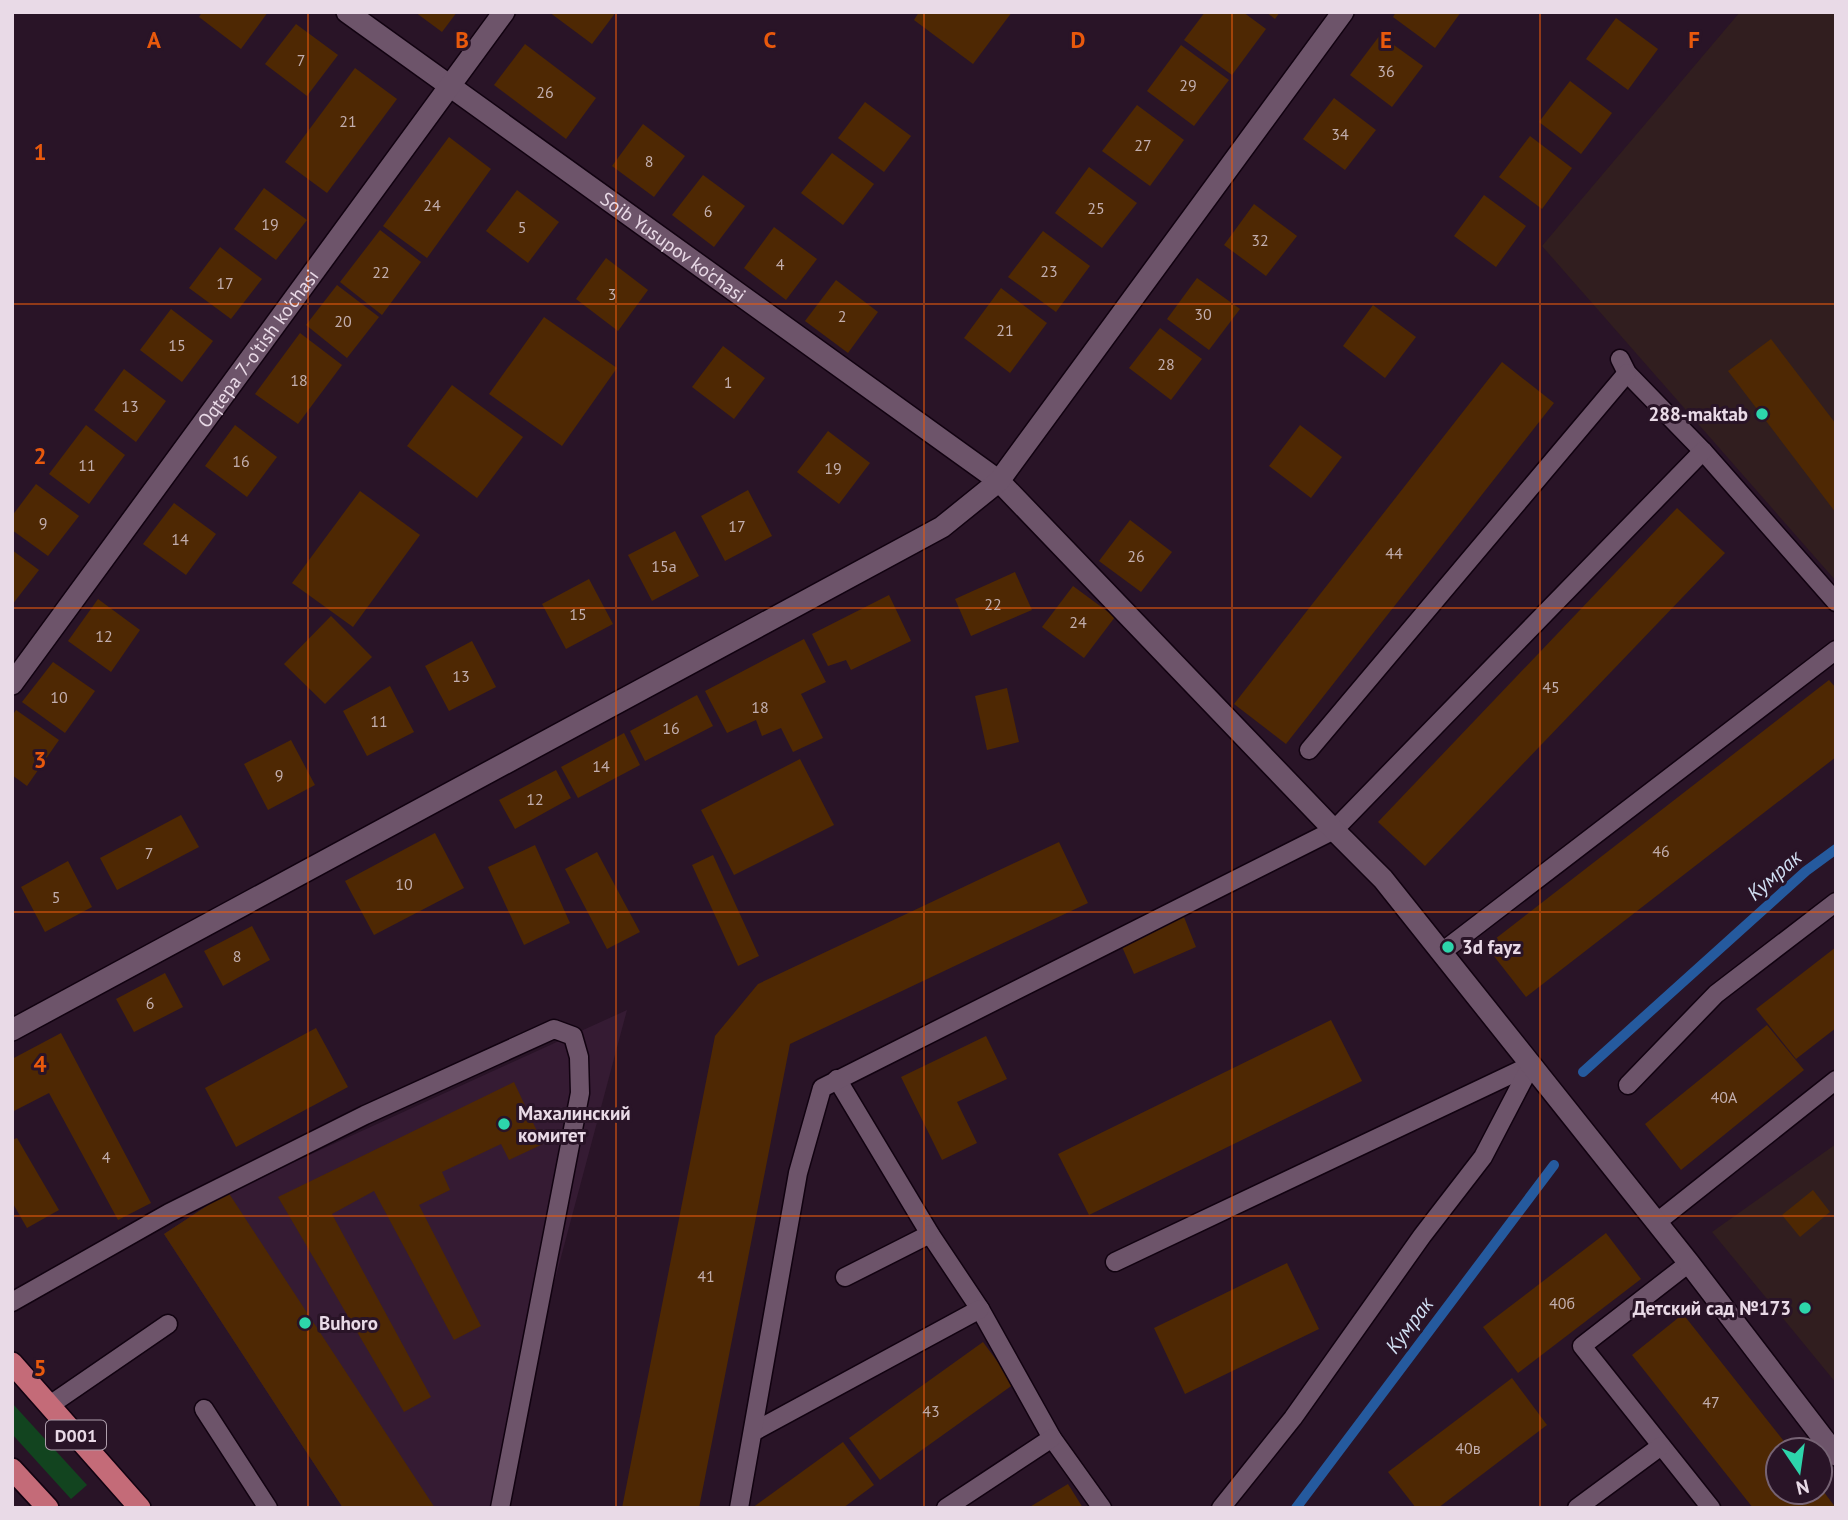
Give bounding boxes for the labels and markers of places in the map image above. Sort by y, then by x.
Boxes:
place label: 288-maktab [1649,402,1748,426]
marker: 288-maktab [1754,406,1770,422]
place label: 3d fayz [1462,935,1521,959]
marker: 3d fayz [1440,939,1456,955]
place label: Махалинский комитет [518,1101,631,1147]
marker: Махалинский комитет [496,1116,512,1132]
place label: Детский сад №173 [1633,1296,1791,1320]
marker: Детский сад №173 [1797,1300,1813,1316]
place label: Buhoro [319,1311,378,1335]
marker: Buhoro [297,1315,313,1331]

